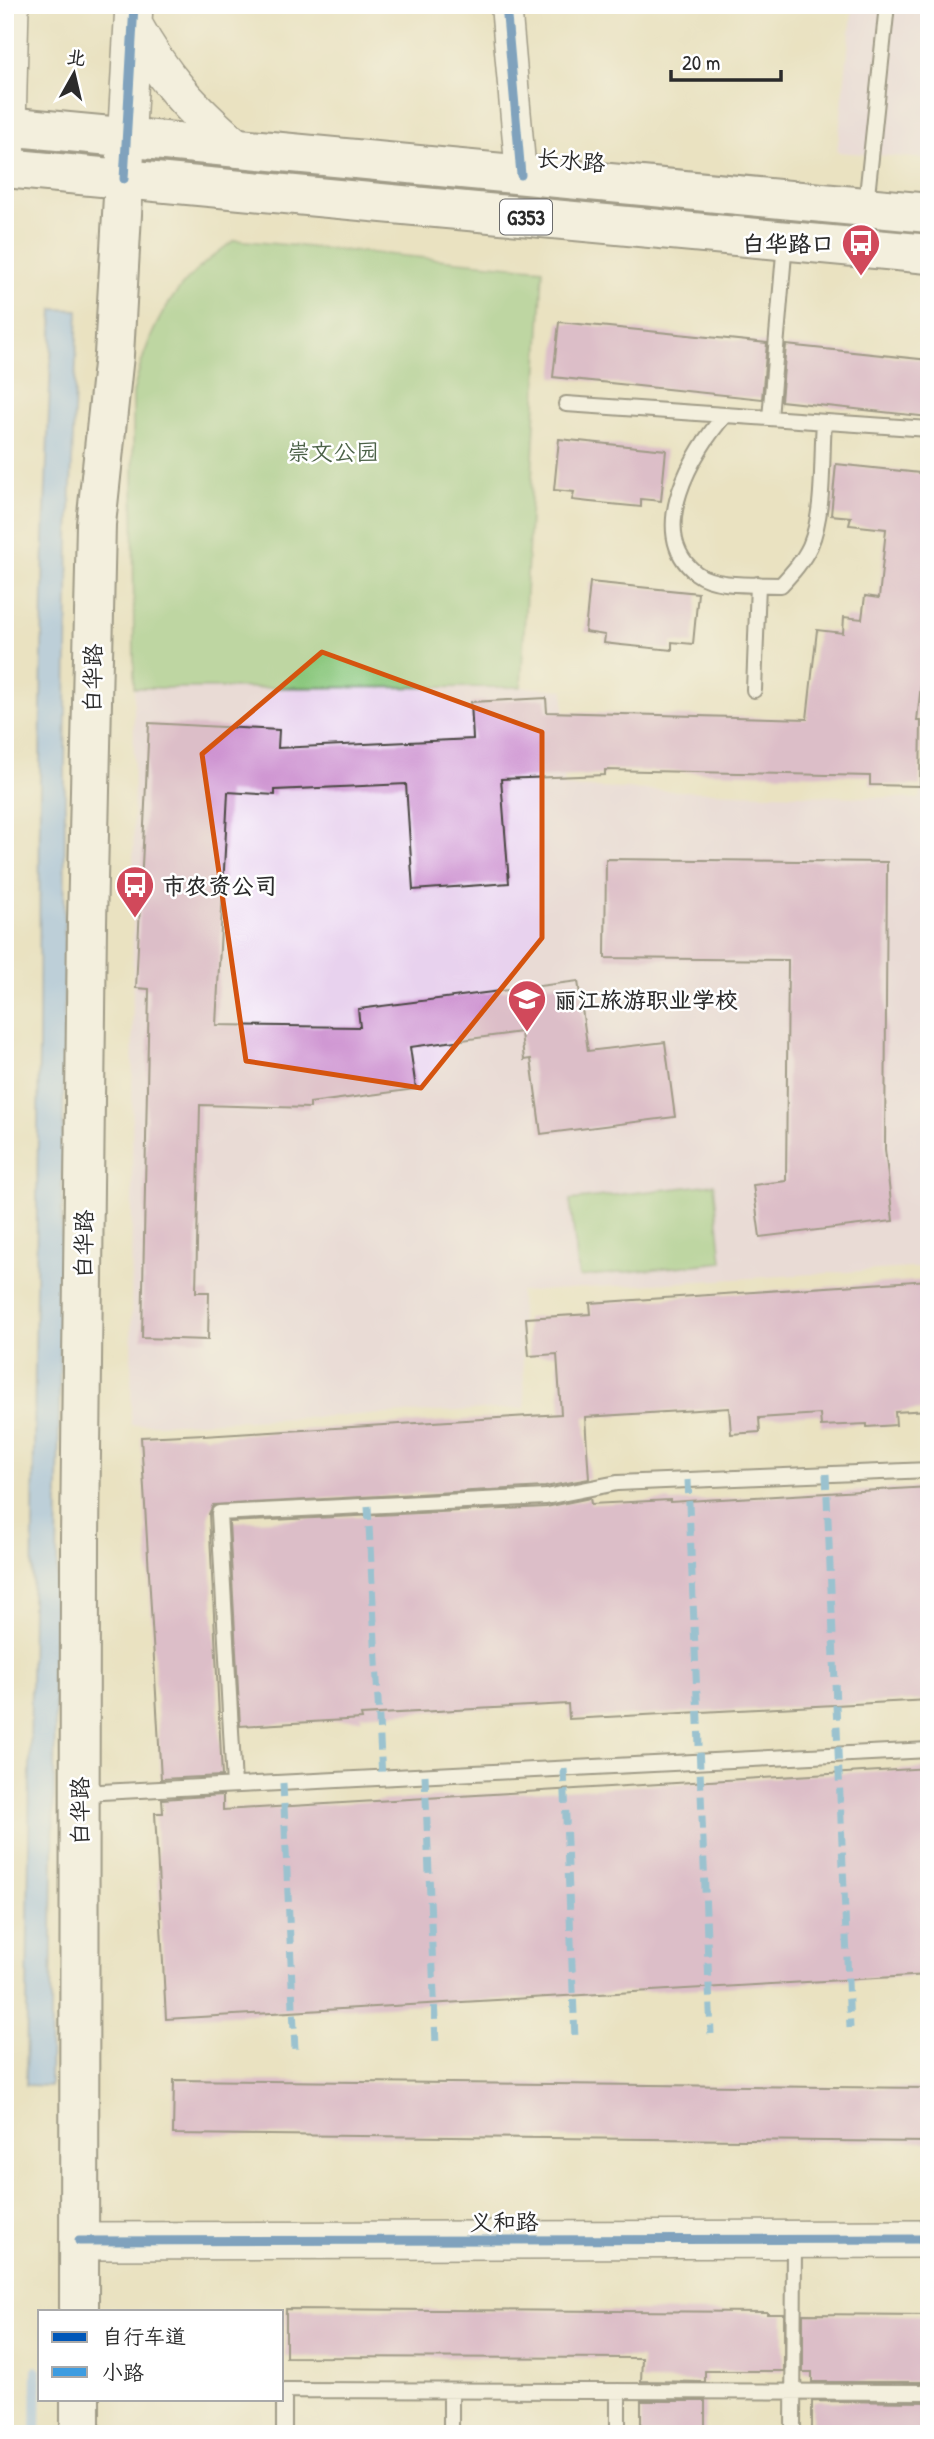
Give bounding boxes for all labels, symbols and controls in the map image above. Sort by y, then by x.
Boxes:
north arrow [38,38,108,108]
scale bar [671,38,782,82]
text: 北 [65,43,88,71]
text: 20 m [682,48,720,77]
street label: 长水路 [535,142,607,178]
road number: G353 [500,200,552,234]
bus stop icon: 白华路口 [840,222,882,277]
place label: 白华路口 [742,228,834,259]
park label: 崇文公园 [287,436,379,467]
street label: 白华路 [76,643,108,713]
bus stop icon: 市农资公司 [114,864,156,919]
place label: 市农资公司 [162,870,277,901]
school or university icon: 丽江旅游职业学校 [506,978,548,1033]
place label: 丽江旅游职业学校 [554,984,738,1015]
street label: 白华路 [67,1209,99,1279]
street label: 白华路 [64,1777,95,1846]
street label: 义和路 [470,2206,539,2237]
legend [38,2310,284,2400]
text: 自行车道 [102,2322,186,2351]
text: 小路 [102,2358,144,2387]

